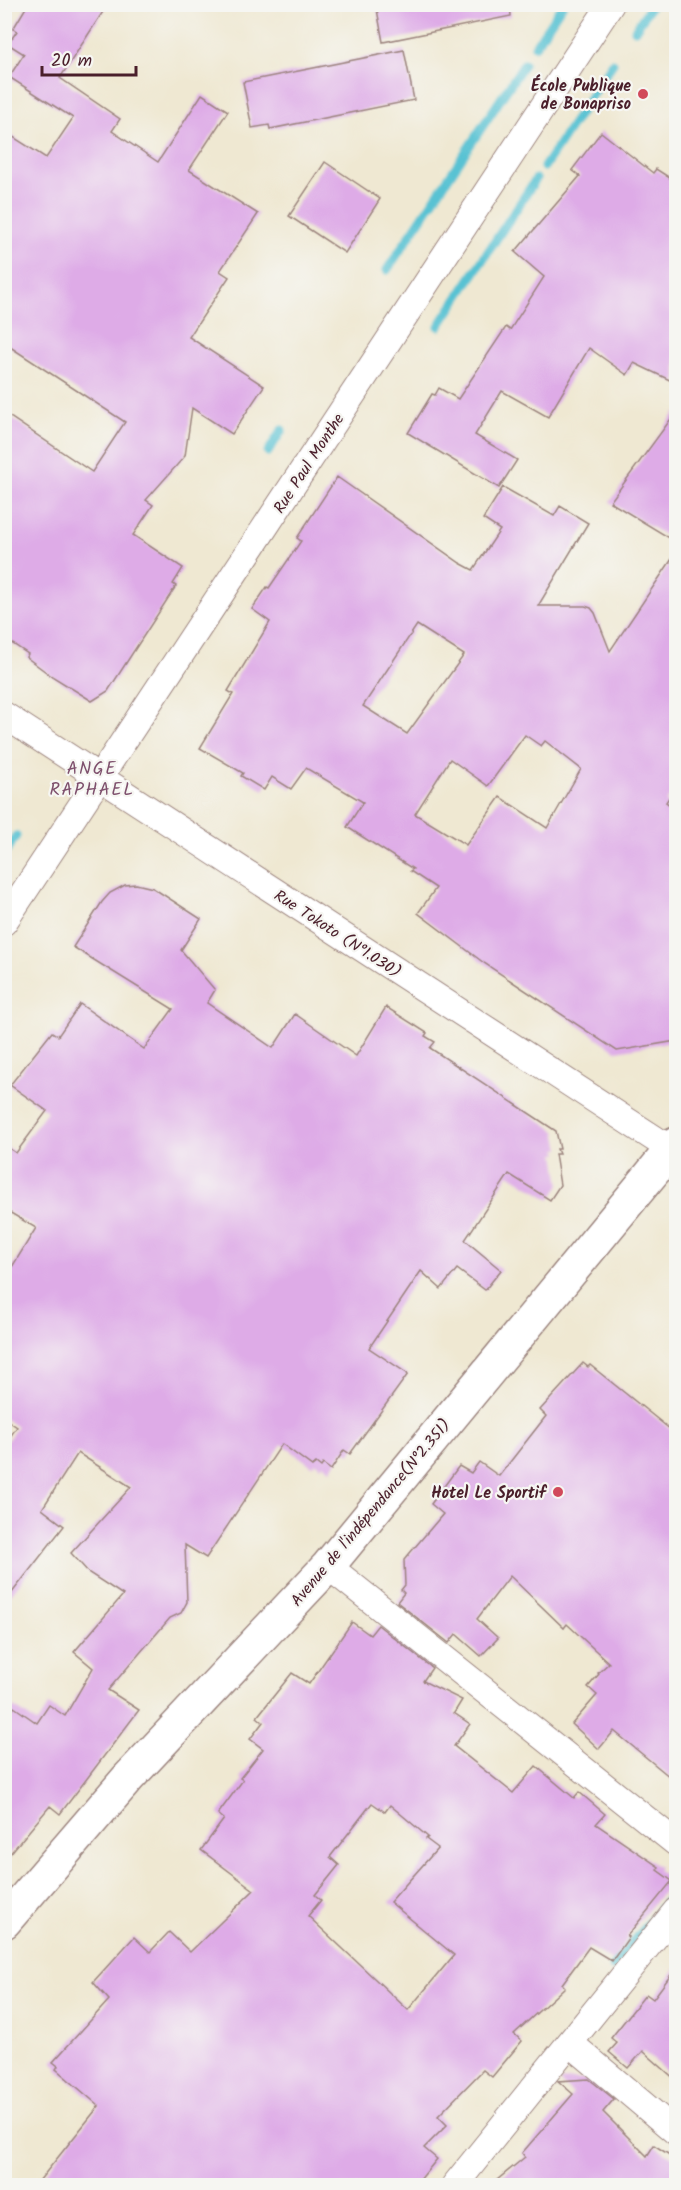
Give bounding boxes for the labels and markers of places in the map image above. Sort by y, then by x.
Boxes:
place label: École Publique de Bonapriso [531,74,631,117]
marker: École Publique de Bonapriso [636,87,650,101]
place label: Hotel Le Sportif [431,1481,548,1506]
marker: Hotel Le Sportif [551,1485,565,1499]

